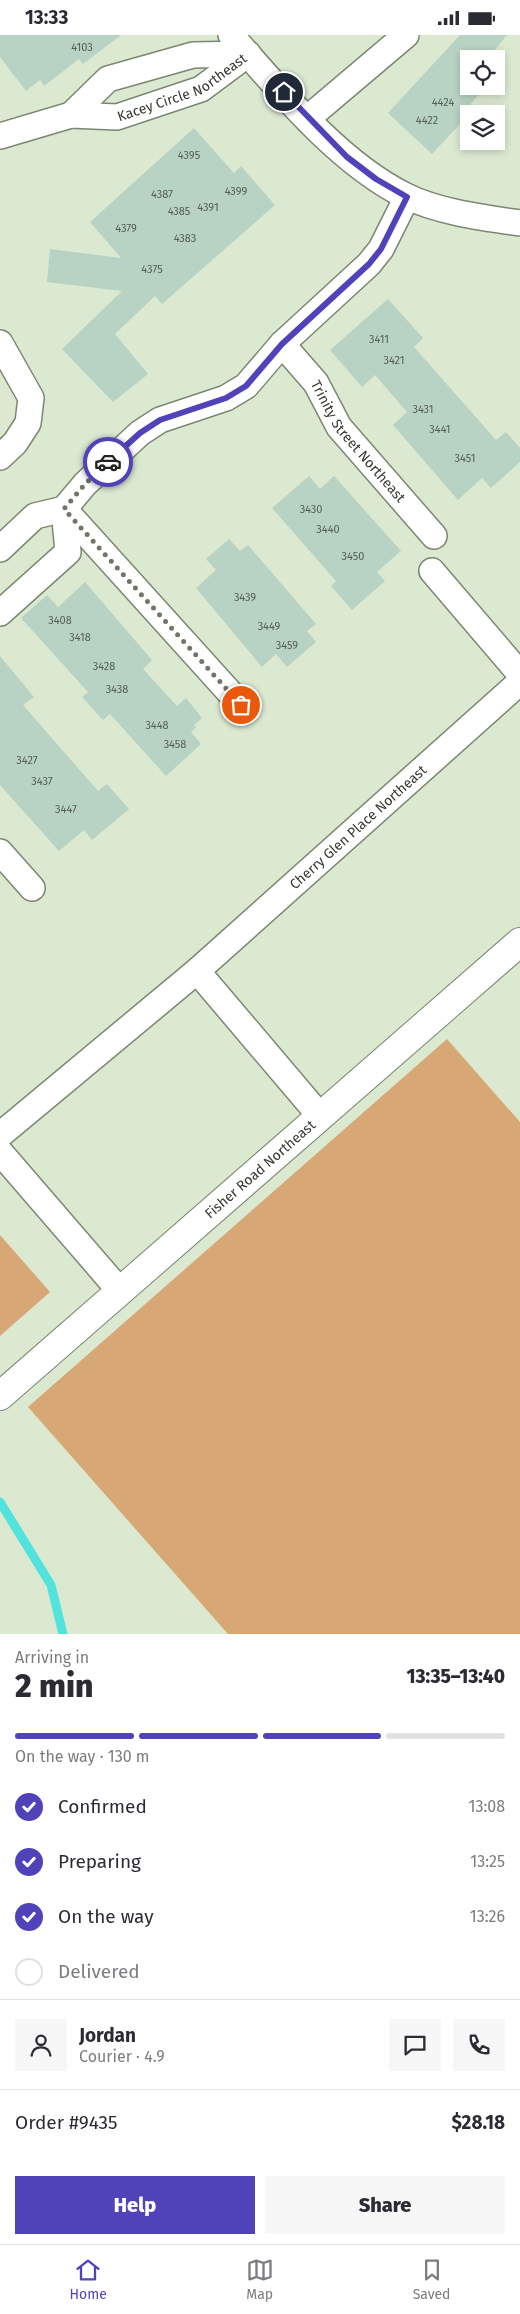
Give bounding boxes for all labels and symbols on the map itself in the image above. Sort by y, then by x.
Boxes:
house number: 4103 [71,41,93,54]
street label: Kacey Circle Northeast [115,49,251,125]
pin [263,71,305,113]
house number: 4424 [432,96,454,109]
house number: 4422 [416,114,438,127]
house number: 4395 [178,149,201,162]
house number: 4399 [225,185,248,198]
house number: 4387 [151,188,173,201]
house number: 4391 [197,201,219,214]
house number: 4385 [168,205,191,218]
house number: 4379 [115,222,137,235]
house number: 4383 [174,232,196,245]
house number: 4375 [141,263,163,276]
house number: 3411 [369,333,389,346]
house number: 3421 [384,354,405,367]
street label: Trinity Street Northeast [307,377,410,506]
house number: 3431 [412,403,434,416]
house number: 3441 [429,423,451,436]
courier [83,437,133,487]
house number: 3451 [455,452,475,465]
house number: 3430 [300,503,322,516]
house number: 3440 [316,523,340,536]
house number: 3450 [342,550,364,563]
house number: 3439 [234,591,256,604]
house number: 3408 [48,614,72,627]
house number: 3449 [258,620,281,633]
house number: 3418 [69,631,91,644]
house number: 3459 [276,639,298,652]
house number: 3428 [93,660,115,673]
house number: 3438 [106,683,128,696]
pin [220,684,262,726]
house number: 3448 [145,719,169,732]
house number: 3458 [164,738,186,751]
house number: 3427 [16,754,38,767]
street label: Cherry Glen Place Northeast [286,761,431,893]
house number: 3437 [31,775,53,788]
house number: 3447 [55,803,77,816]
street label: Fisher Road Northeast [201,1116,319,1222]

